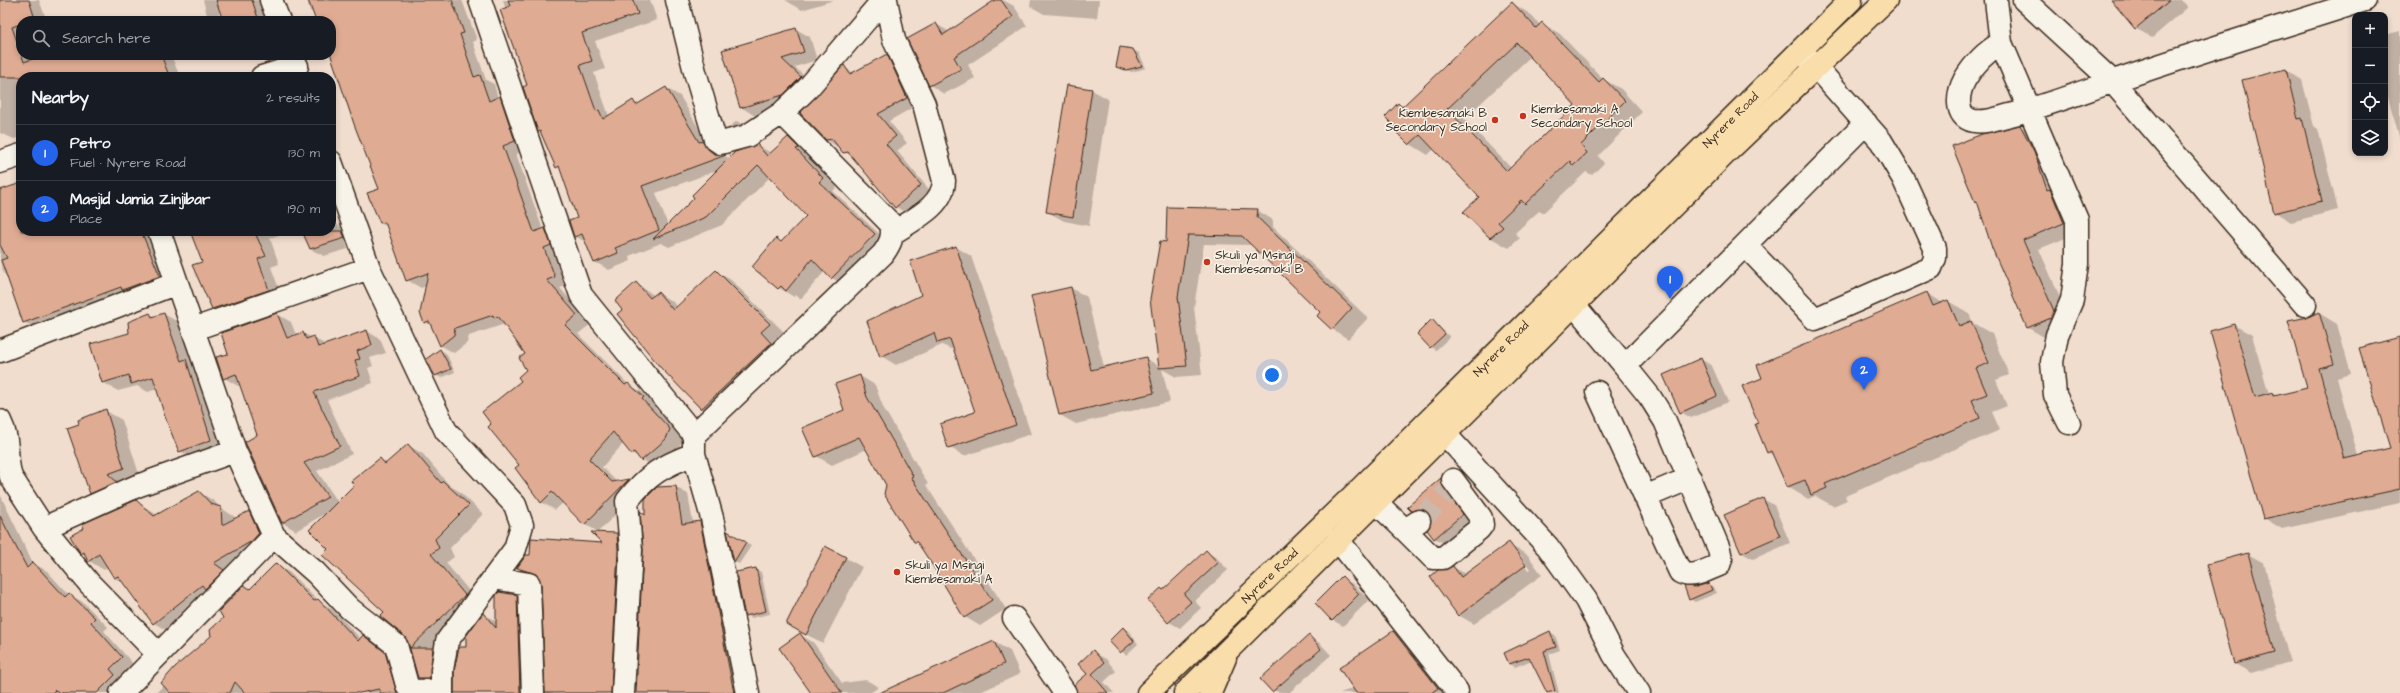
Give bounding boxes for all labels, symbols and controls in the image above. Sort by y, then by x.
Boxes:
map controls [2352,12,2388,156]
button: + [2352,12,2388,48]
search box [16,16,336,60]
icon: search [30,27,52,49]
text: Search here [62,28,151,49]
button: − [2352,48,2388,84]
button: locate [2352,84,2388,120]
text: Nearby [32,86,89,110]
street label: Nyrere Road [1699,88,1762,152]
text: 2 results [266,89,320,107]
place label: Kiembesamaki A Secondary School [1531,101,1633,133]
place label: Kiembesamaki B Secondary School [1386,105,1487,137]
marker: Kiembesamaki A Secondary School [1518,111,1528,121]
marker: Kiembesamaki B Secondary School [1490,115,1500,125]
button: layers [2352,120,2388,156]
text: Petro [70,133,110,154]
text: 1 [44,144,46,162]
text: 130 m [288,144,320,162]
text: Fuel · Nyrere Road [70,154,186,172]
text: Masjid Jamia Zinjibar [70,189,210,210]
text: 2 [41,200,49,218]
text: 190 m [287,200,320,218]
text: Place [70,210,102,228]
place label: Skuli ya Msingi Kiembesamaki B [1215,247,1304,278]
marker: Skuli ya Msingi Kiembesamaki B [1202,257,1212,267]
pin: 1 [1657,266,1683,299]
street label: Nyrere Road [1469,317,1533,380]
pin: 2 [1851,357,1877,390]
your location [1262,365,1282,385]
street label: Nyrere Road [1238,544,1302,607]
place label: Skuli ya Msingi Kiembesamaki A [905,557,993,588]
marker: Skuli ya Msingi Kiembesamaki A [892,567,902,577]

